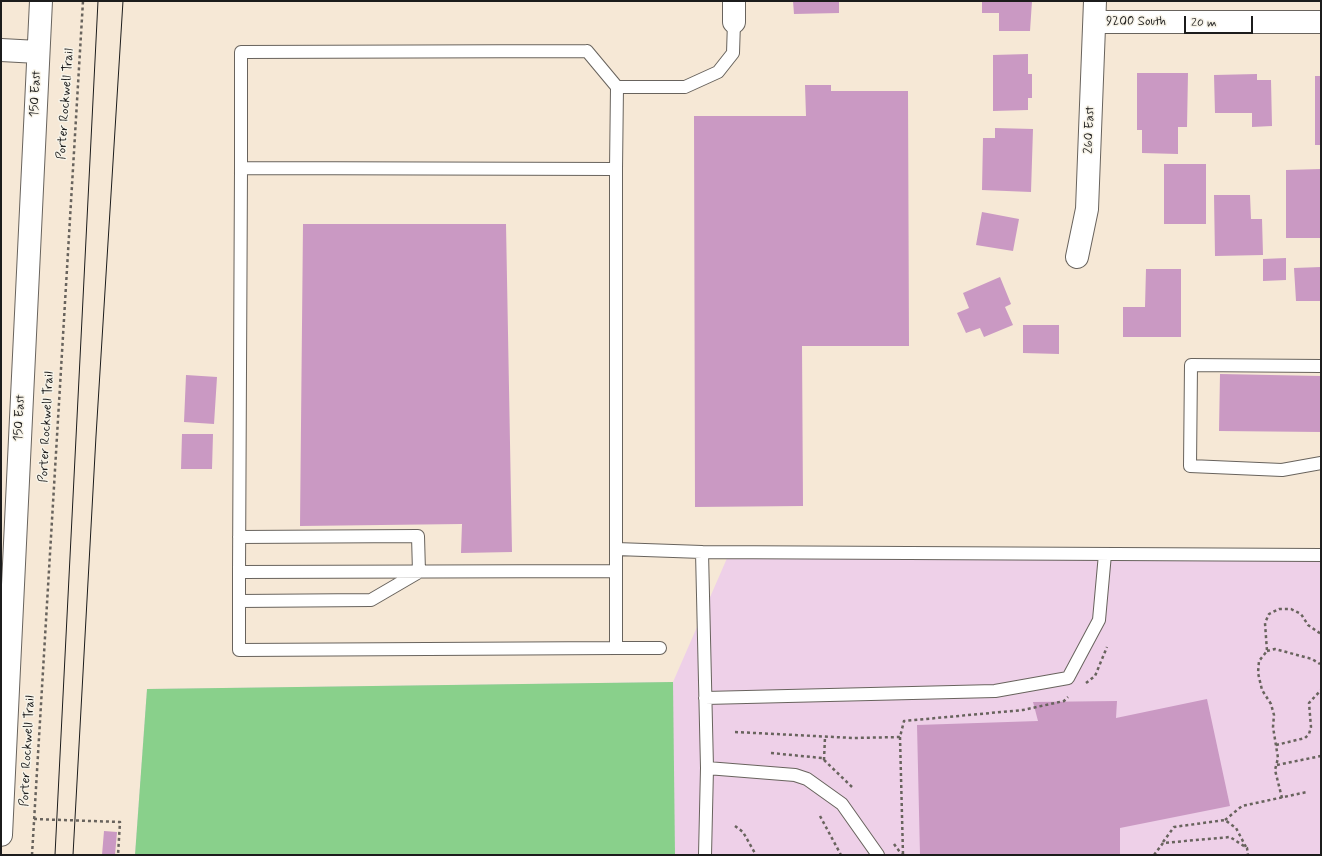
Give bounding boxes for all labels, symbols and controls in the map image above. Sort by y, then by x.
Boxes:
scale bar [1186,8,1255,34]
street label: 9200 South [1106,14,1166,30]
text: 20 m [1191,15,1217,31]
street label: Porter Rockwell Trail [54,48,78,160]
street label: 150 East [27,70,45,118]
street label: 260 East [1081,106,1099,154]
street label: Porter Rockwell Trail [36,371,58,483]
street label: 150 East [11,394,29,442]
street label: Porter Rockwell Trail [17,695,39,807]

